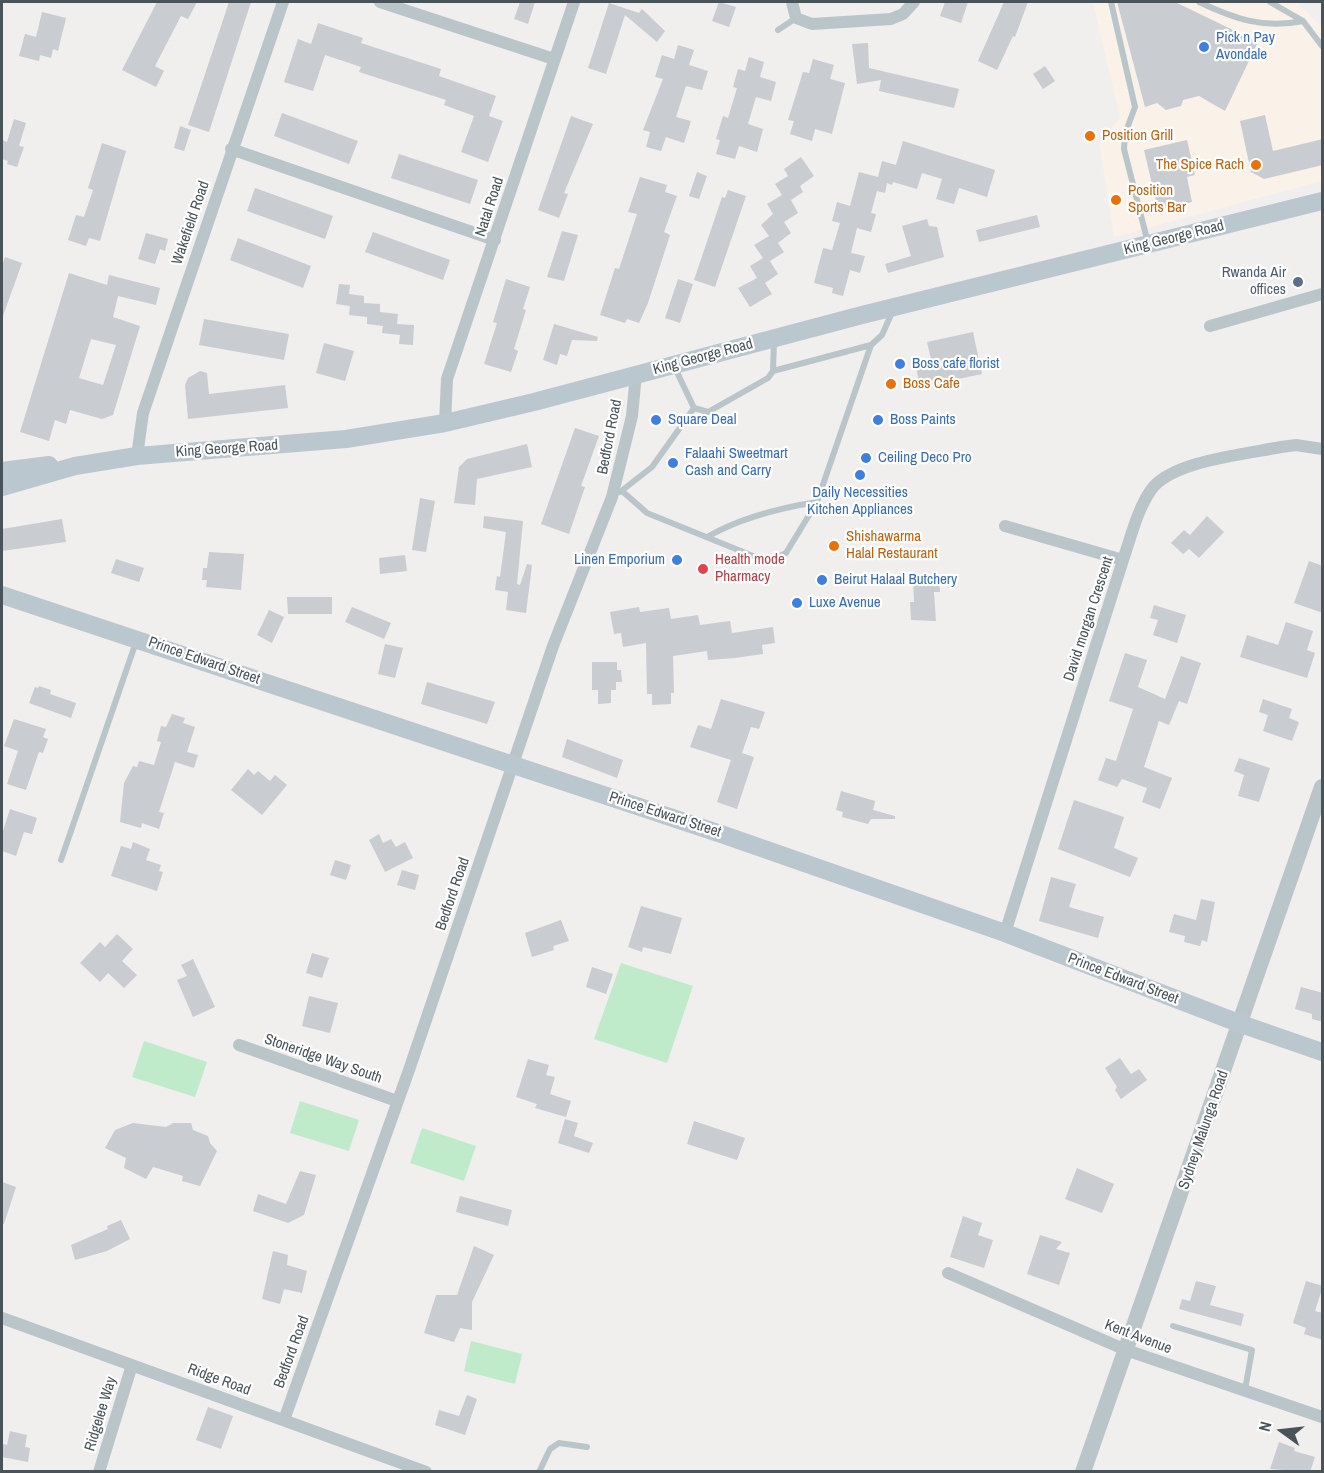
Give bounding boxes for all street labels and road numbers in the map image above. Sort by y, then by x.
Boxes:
street label: Natal Road [472,175,508,239]
street label: Wakefield Road [168,179,214,267]
street label: King George Road [1122,217,1226,259]
street label: King George Road [651,335,755,379]
street label: Bedford Road [594,398,626,476]
street label: King George Road [175,436,279,462]
street label: David morgan Crescent [1060,554,1118,684]
street label: Prince Edward Street [146,633,262,689]
street label: Prince Edward Street [607,788,723,842]
street label: Bedford Road [432,855,474,933]
street label: Prince Edward Street [1065,950,1181,1008]
street label: Stoneridge Way South [262,1030,384,1088]
street label: Sydney Malunga Road [1175,1068,1233,1192]
street label: Bedford Road [271,1313,313,1391]
street label: Kent Avenue [1102,1316,1174,1358]
street label: Ridge Road [185,1360,253,1400]
street label: Ridgelee Way [81,1375,121,1453]

